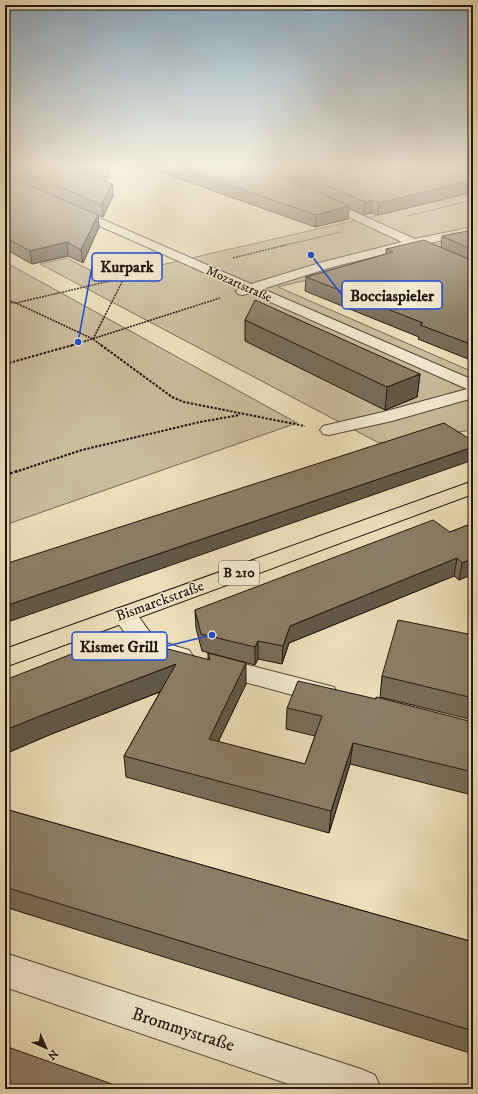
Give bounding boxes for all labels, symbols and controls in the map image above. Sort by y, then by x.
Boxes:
callout: Kurpark [92,253,162,281]
text: Kurpark [100,257,155,277]
street label: Mozartstraße [204,262,274,306]
callout: Bocciaspieler [342,281,442,309]
text: Bocciaspieler [350,286,435,306]
road number: B 210 [219,561,259,585]
street label: Bismarckstraße [113,576,207,626]
callout: Kismet Grill [72,632,167,660]
text: Kismet Grill [80,637,160,657]
street label: Brommystraße [129,1003,237,1057]
north arrow [26,1028,66,1068]
text: N [44,1046,61,1063]

